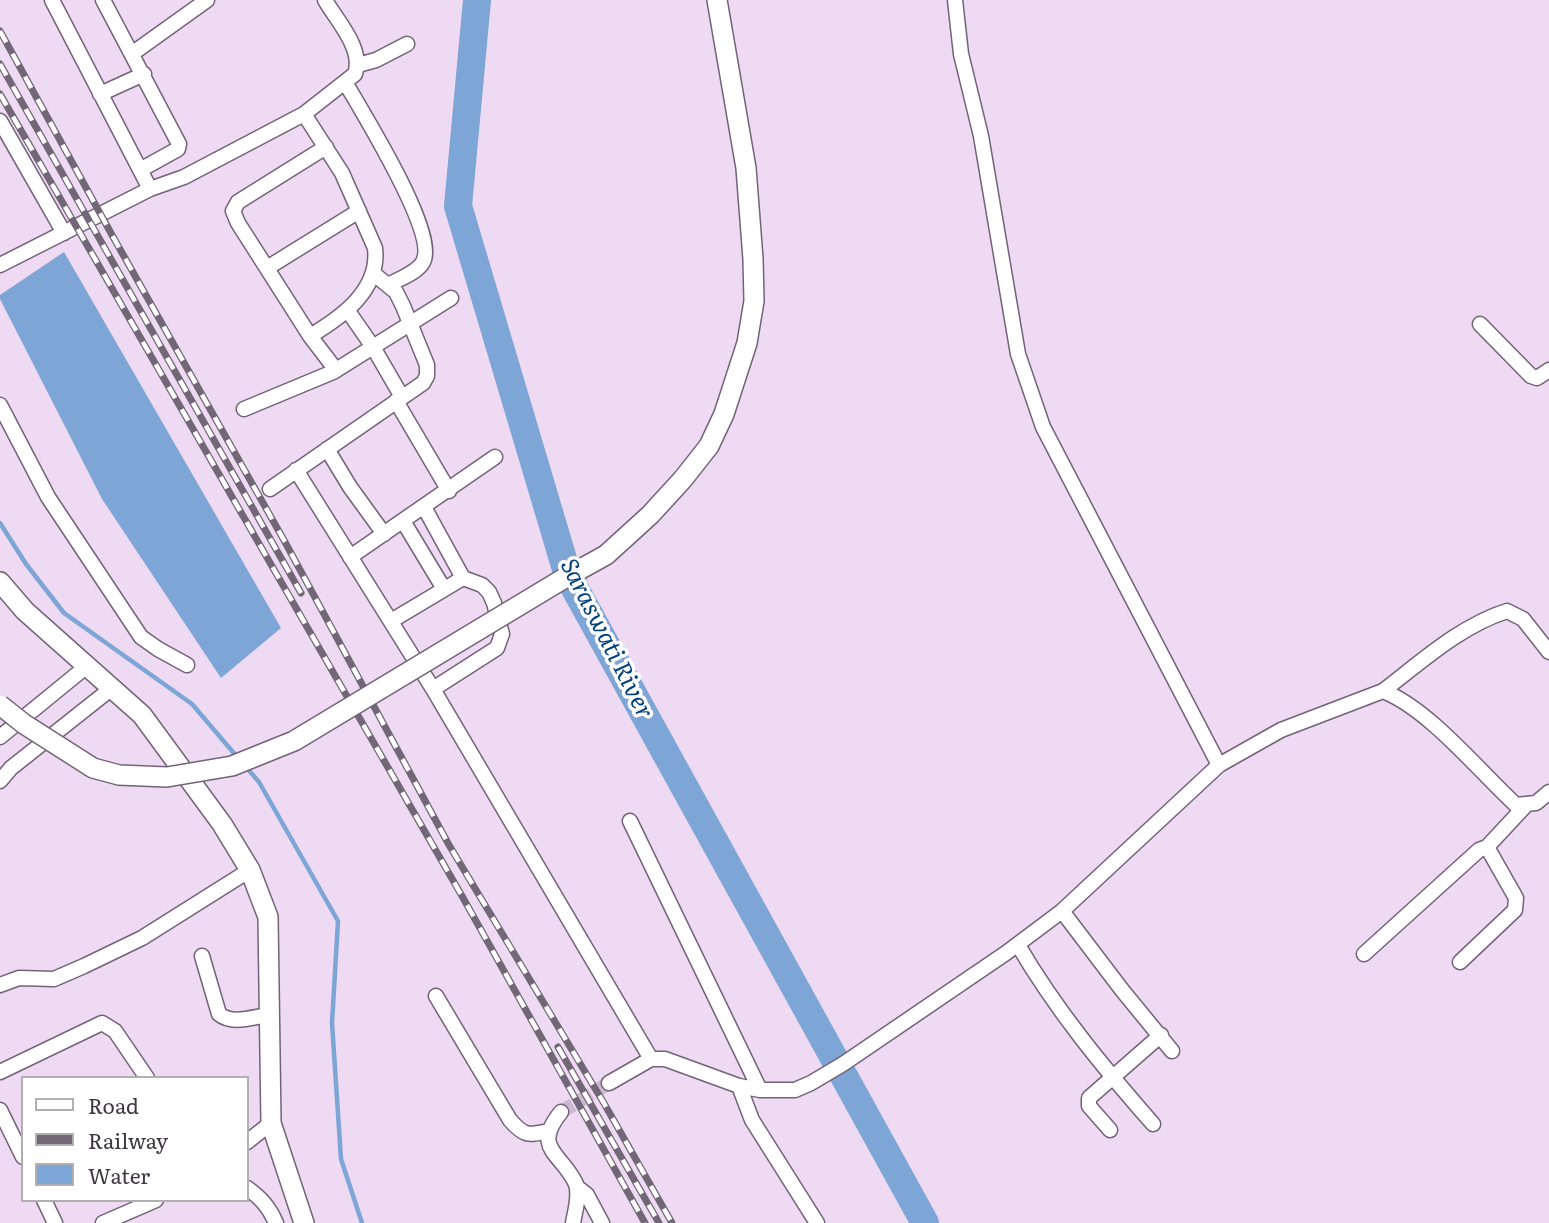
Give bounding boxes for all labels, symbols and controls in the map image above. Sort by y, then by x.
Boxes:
water label: Saraswati River [553,554,659,724]
legend [21,1076,248,1202]
text: Road [88,1089,139,1120]
text: Railway [88,1124,168,1155]
text: Water [88,1159,150,1190]

